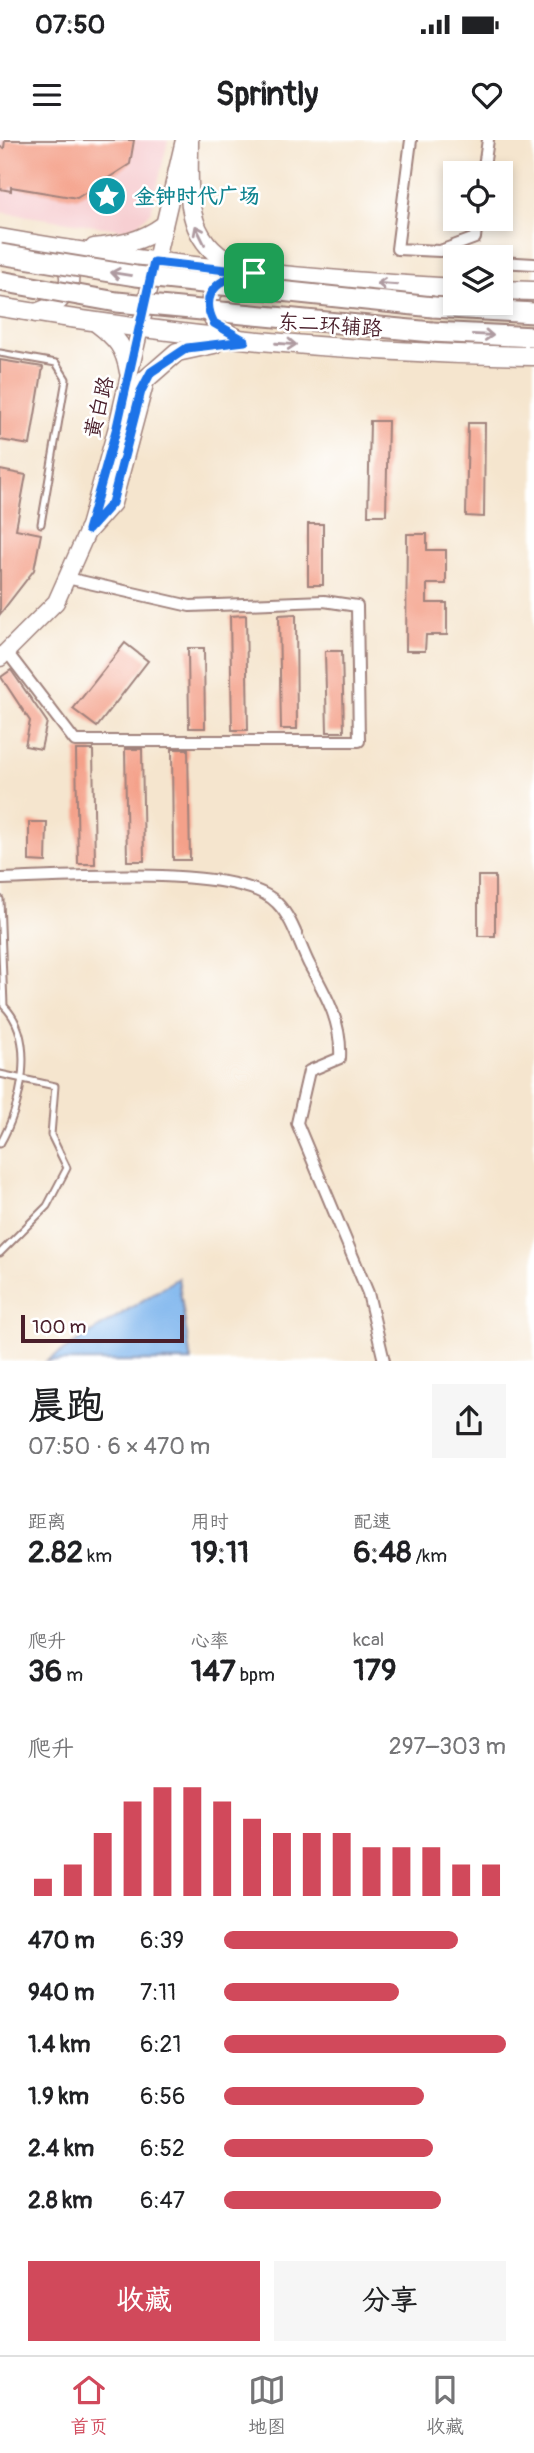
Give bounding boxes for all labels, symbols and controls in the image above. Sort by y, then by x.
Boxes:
text: 07:50 [35,9,105,41]
text: Sprintly [216,75,318,115]
icon: menu [28,76,66,114]
icon: heart [468,76,506,114]
map controls [443,161,513,315]
button: locate [443,161,513,231]
place icon: 金钟时代广场 [86,175,128,217]
place label: 金钟时代广场 [134,183,260,210]
one-way arrow [193,225,206,246]
pin [224,243,284,303]
button: layers [443,245,513,315]
icon: arrive [235,254,273,292]
one-way arrow [110,267,133,280]
one-way arrow [376,277,399,290]
street label: 东二环辅路 [277,308,383,343]
one-way arrow [471,328,494,341]
one-way arrow [274,338,297,351]
street label: 黄白路 [79,373,120,441]
scale bar [21,1312,184,1344]
text: 100 m [32,1315,86,1339]
text: 晨跑 [28,1382,104,1430]
button: share [432,1384,506,1458]
text: 07:50 · 6 × 470 m [28,1432,210,1461]
text: 距离 [28,1510,66,1534]
text: 用时 [191,1510,229,1534]
text: 配速 [353,1510,391,1534]
text: 2.82 [28,1534,83,1571]
text: 19:11 [191,1534,249,1571]
text: 6:48 [353,1534,411,1571]
text: km [83,1544,112,1568]
text: /km [411,1544,447,1568]
text: kcal [353,1628,384,1652]
text: 爬升 [28,1629,66,1653]
text: 心率 [191,1629,229,1653]
text: 179 [353,1652,396,1689]
text: 36 [28,1653,62,1690]
text: 147 [191,1653,236,1690]
text: m [62,1663,83,1687]
text: bpm [236,1663,275,1687]
text: 297–303 m [389,1732,506,1761]
text: 爬升 [28,1734,74,1763]
text: 470 m [28,1926,95,1955]
text: 6:39 [140,1926,184,1955]
text: 940 m [28,1978,94,2007]
text: 7:11 [140,1978,176,2007]
text: 1.4 km [28,2030,90,2059]
text: 6:21 [140,2030,181,2059]
text: 1.9 km [28,2082,89,2111]
text: 6:56 [140,2082,185,2111]
text: 2.4 km [28,2134,94,2163]
text: 6:52 [140,2134,185,2163]
text: 2.8 km [28,2186,93,2215]
text: 6:47 [140,2186,185,2215]
button: 收藏 [28,2261,260,2341]
button: 分享 [274,2261,506,2341]
tab: 首页 [70,2371,108,2439]
tab: 地图 [248,2371,286,2439]
tab: 收藏 [426,2371,464,2439]

